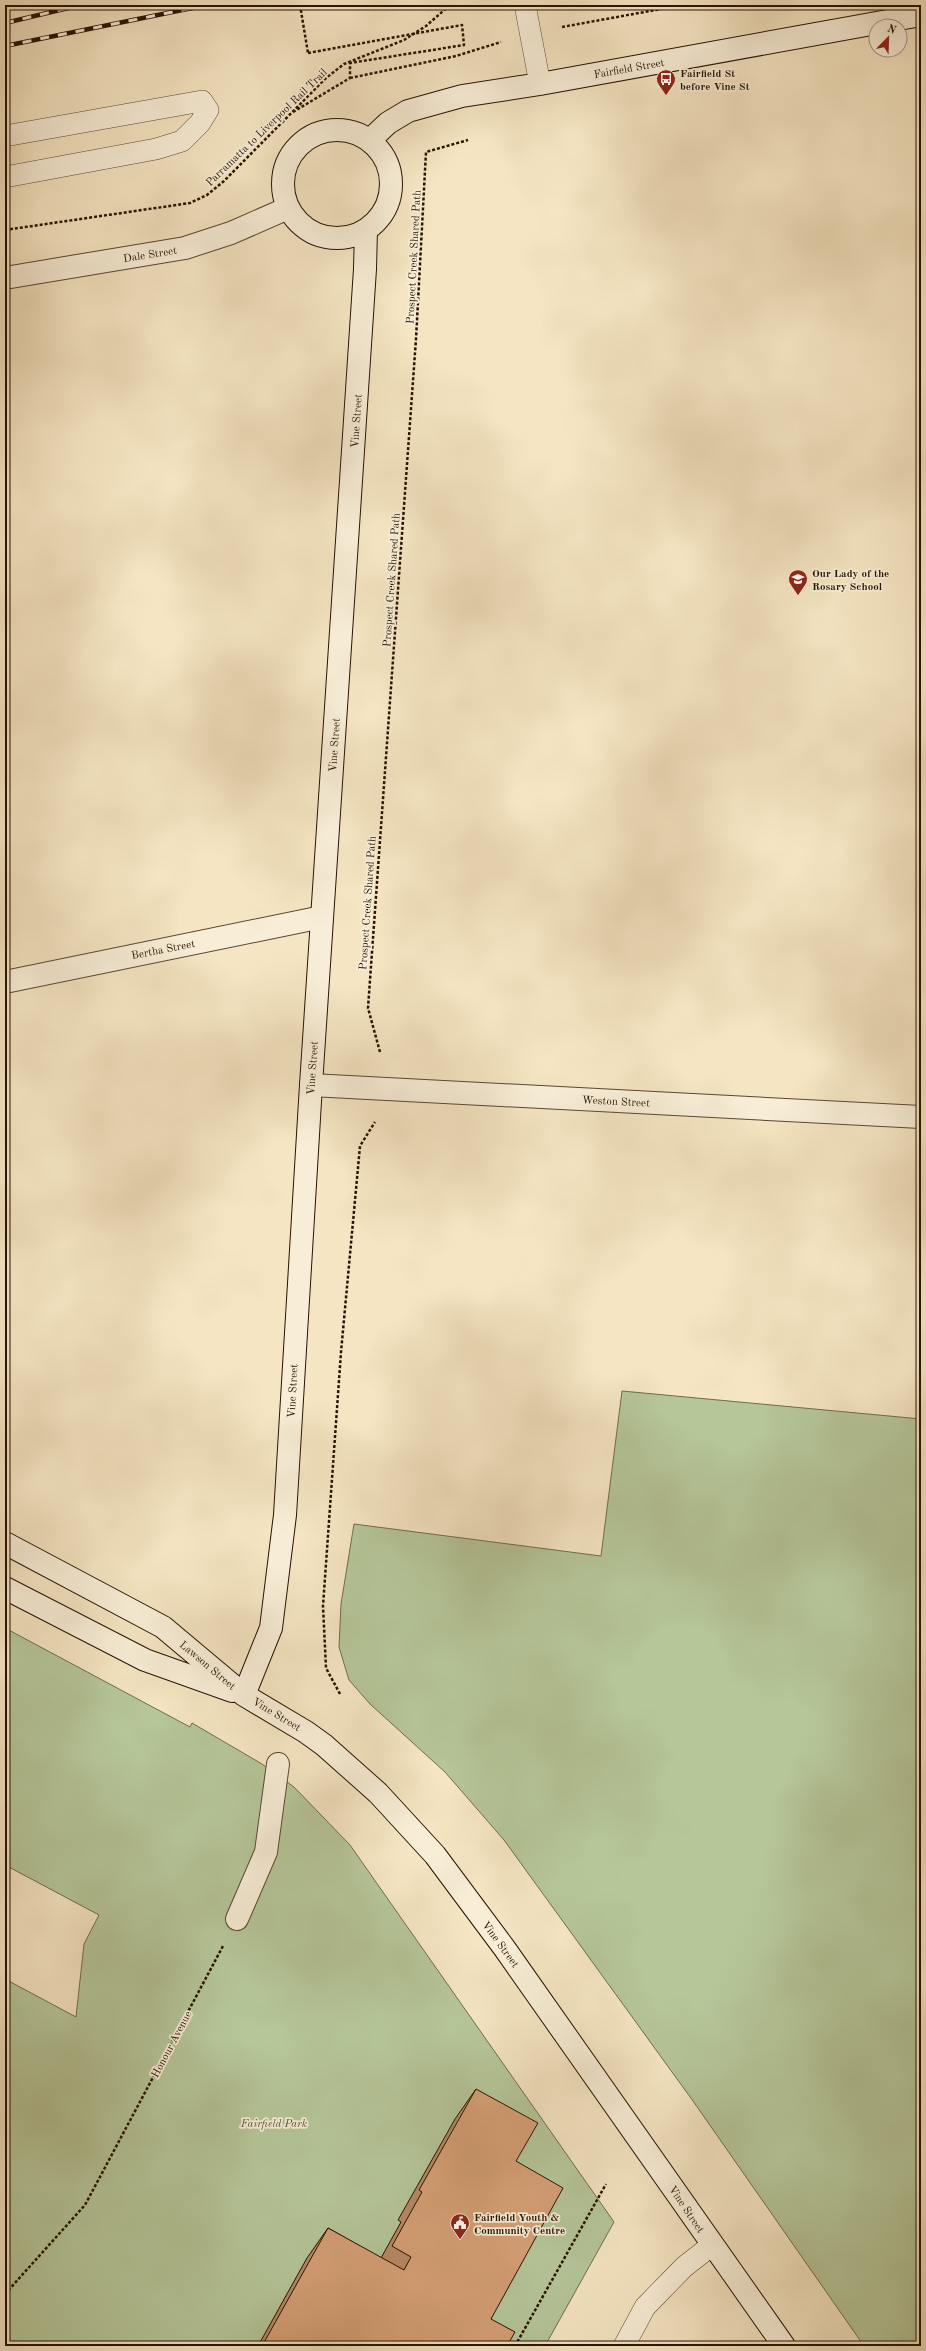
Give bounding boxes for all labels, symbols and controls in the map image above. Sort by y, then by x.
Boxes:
north arrow [868,18,908,58]
text: N [885,23,898,37]
street label: Fairfield Street [593,58,666,81]
street label: Parramatta to Liverpool Rail Trail [204,67,330,189]
bus stop icon: Fairfield St before Vine St [655,68,677,96]
place label: Fairfield St before Vine St [680,69,750,93]
street label: Prospect Creek Shared Path [405,190,424,324]
street label: Dale Street [123,246,178,265]
street label: Vine Street [350,394,365,449]
street label: Prospect Creek Shared Path [382,513,403,648]
school or university icon: Our Lady of the Rosary School [787,568,809,596]
place label: Our Lady of the Rosary School [812,569,889,593]
street label: Vine Street [328,718,343,773]
street label: Prospect Creek Shared Path [358,836,379,971]
street label: Bertha Street [130,939,196,962]
street label: Vine Street [306,1041,321,1096]
street label: Weston Street [582,1095,650,1110]
street label: Vine Street [287,1364,300,1418]
street label: Lawson Street [177,1640,237,1693]
street label: Vine Street [250,1697,302,1734]
street label: Vine Street [479,1920,520,1970]
street label: Honour Avenue [150,2009,195,2080]
park label: Fairfield Park [240,2119,308,2130]
street label: Vine Street [666,2184,706,2236]
public building icon: Fairfield Youth & Community Centre [449,2212,471,2240]
place label: Fairfield Youth & Community Centre [474,2213,565,2237]

